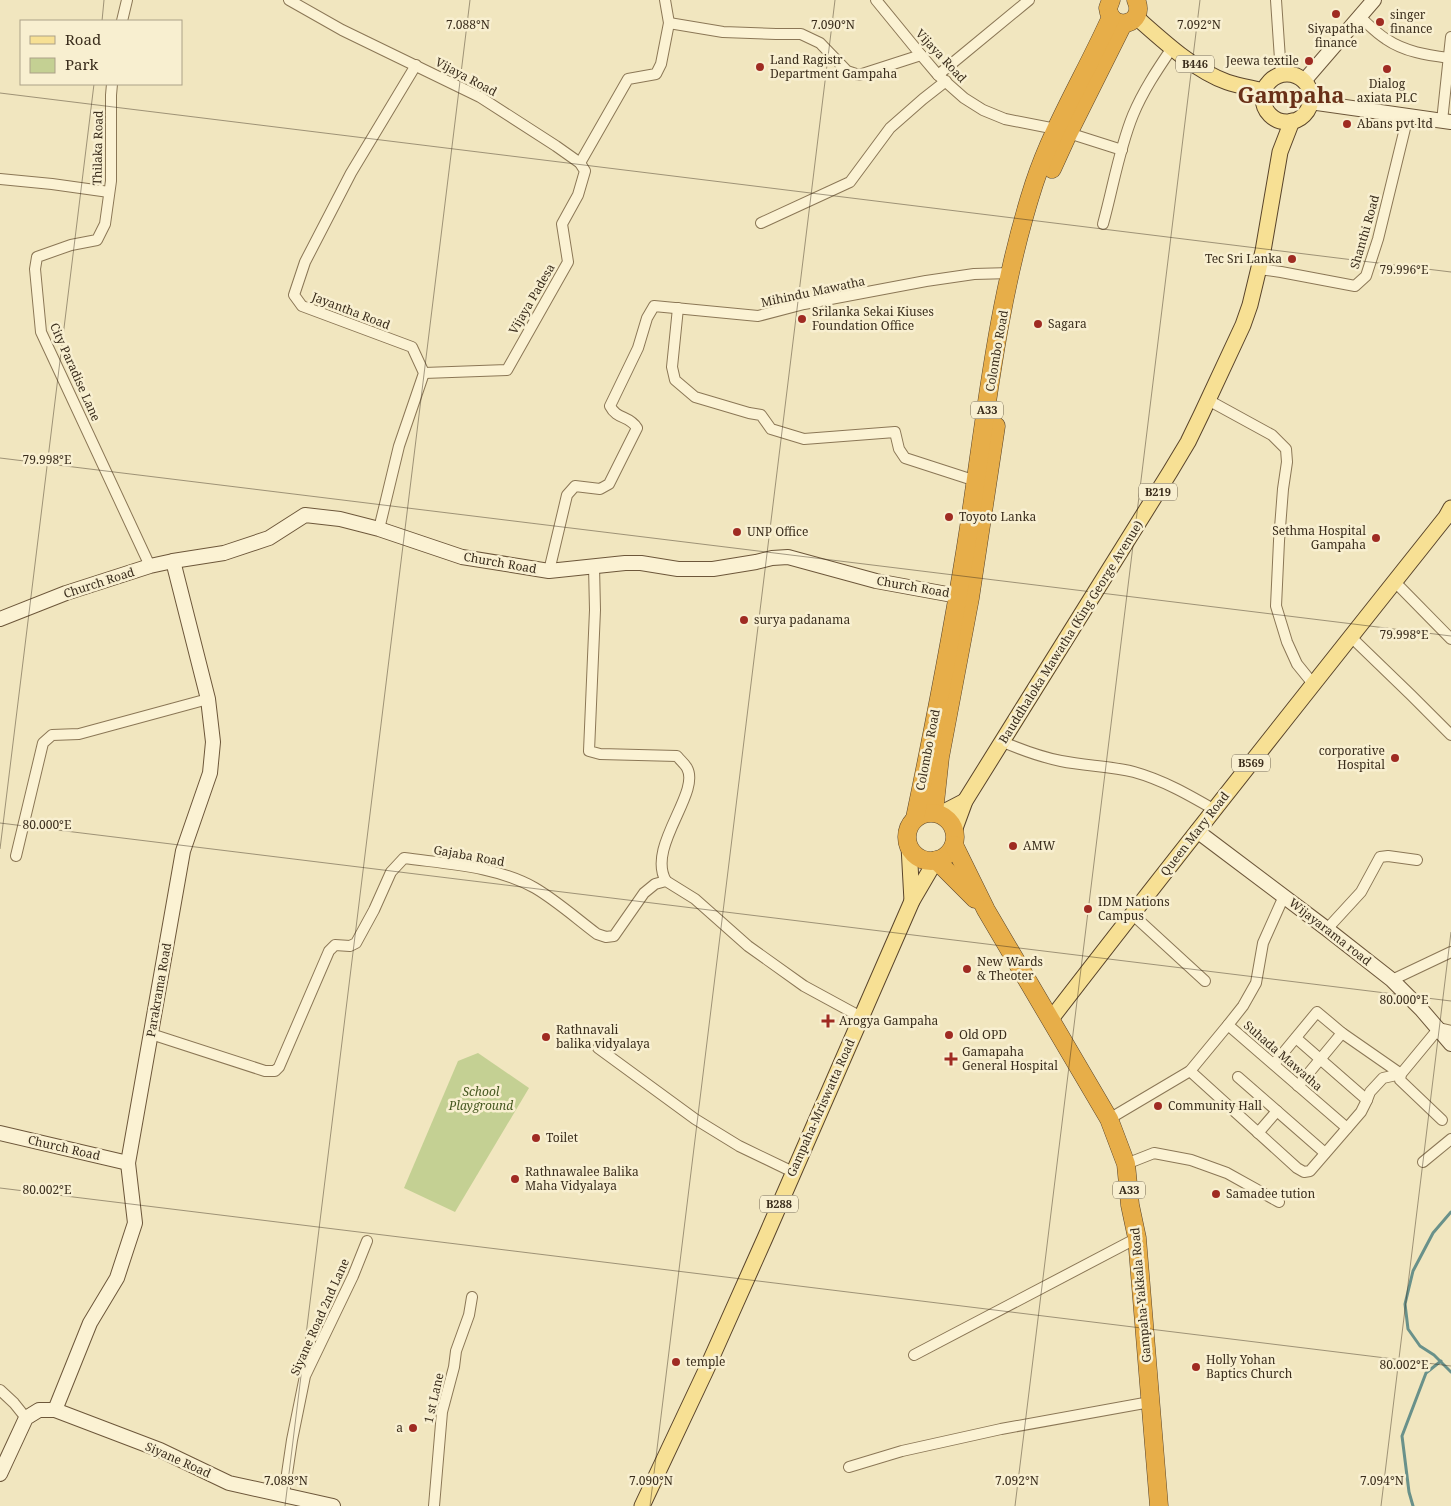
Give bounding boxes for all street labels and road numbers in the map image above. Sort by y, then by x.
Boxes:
street label: Vijaya Road [912,25,971,87]
street label: Vijaya Road [432,53,501,100]
road number: B446 [1176,56,1214,72]
street label: Thilaka Road [88,110,107,186]
street label: Shanthi Road [1346,192,1383,271]
street label: Vijaya Padesa [505,260,559,337]
street label: Mihindu Mawatha [759,272,867,311]
street label: Jayantha Road [309,287,393,334]
street label: Colombo Road [981,308,1012,393]
street label: City Paradise Lane [46,320,105,424]
road number: A33 [971,402,1003,418]
road number: B219 [1139,484,1177,501]
street label: Bauddhaloka Mawatha (King George Avenue) [994,517,1147,746]
street label: Church Road [462,548,539,577]
street label: Church Road [61,563,137,602]
street label: Church Road [875,572,952,601]
street label: Colombo Road [911,707,944,792]
road number: B569 [1232,754,1270,771]
street label: Queen Mary Road [1156,787,1233,879]
street label: Gajaba Road [432,841,507,870]
street label: Wijayarama road [1286,894,1375,970]
street label: Parakrama Road [142,941,175,1038]
street label: Suhada Mawatha [1240,1017,1327,1095]
street label: Gampaha-Mriswatta Road [782,1036,859,1179]
street label: Church Road [26,1131,103,1164]
road number: A33 [1113,1182,1145,1198]
road number: B288 [760,1196,798,1212]
street label: Gampaha-Yakkala Road [1126,1226,1155,1363]
street label: Siyane Road 2nd Lane [286,1256,353,1378]
street label: 1 st Lane [419,1371,448,1425]
street label: Siyane Road [143,1438,214,1482]

